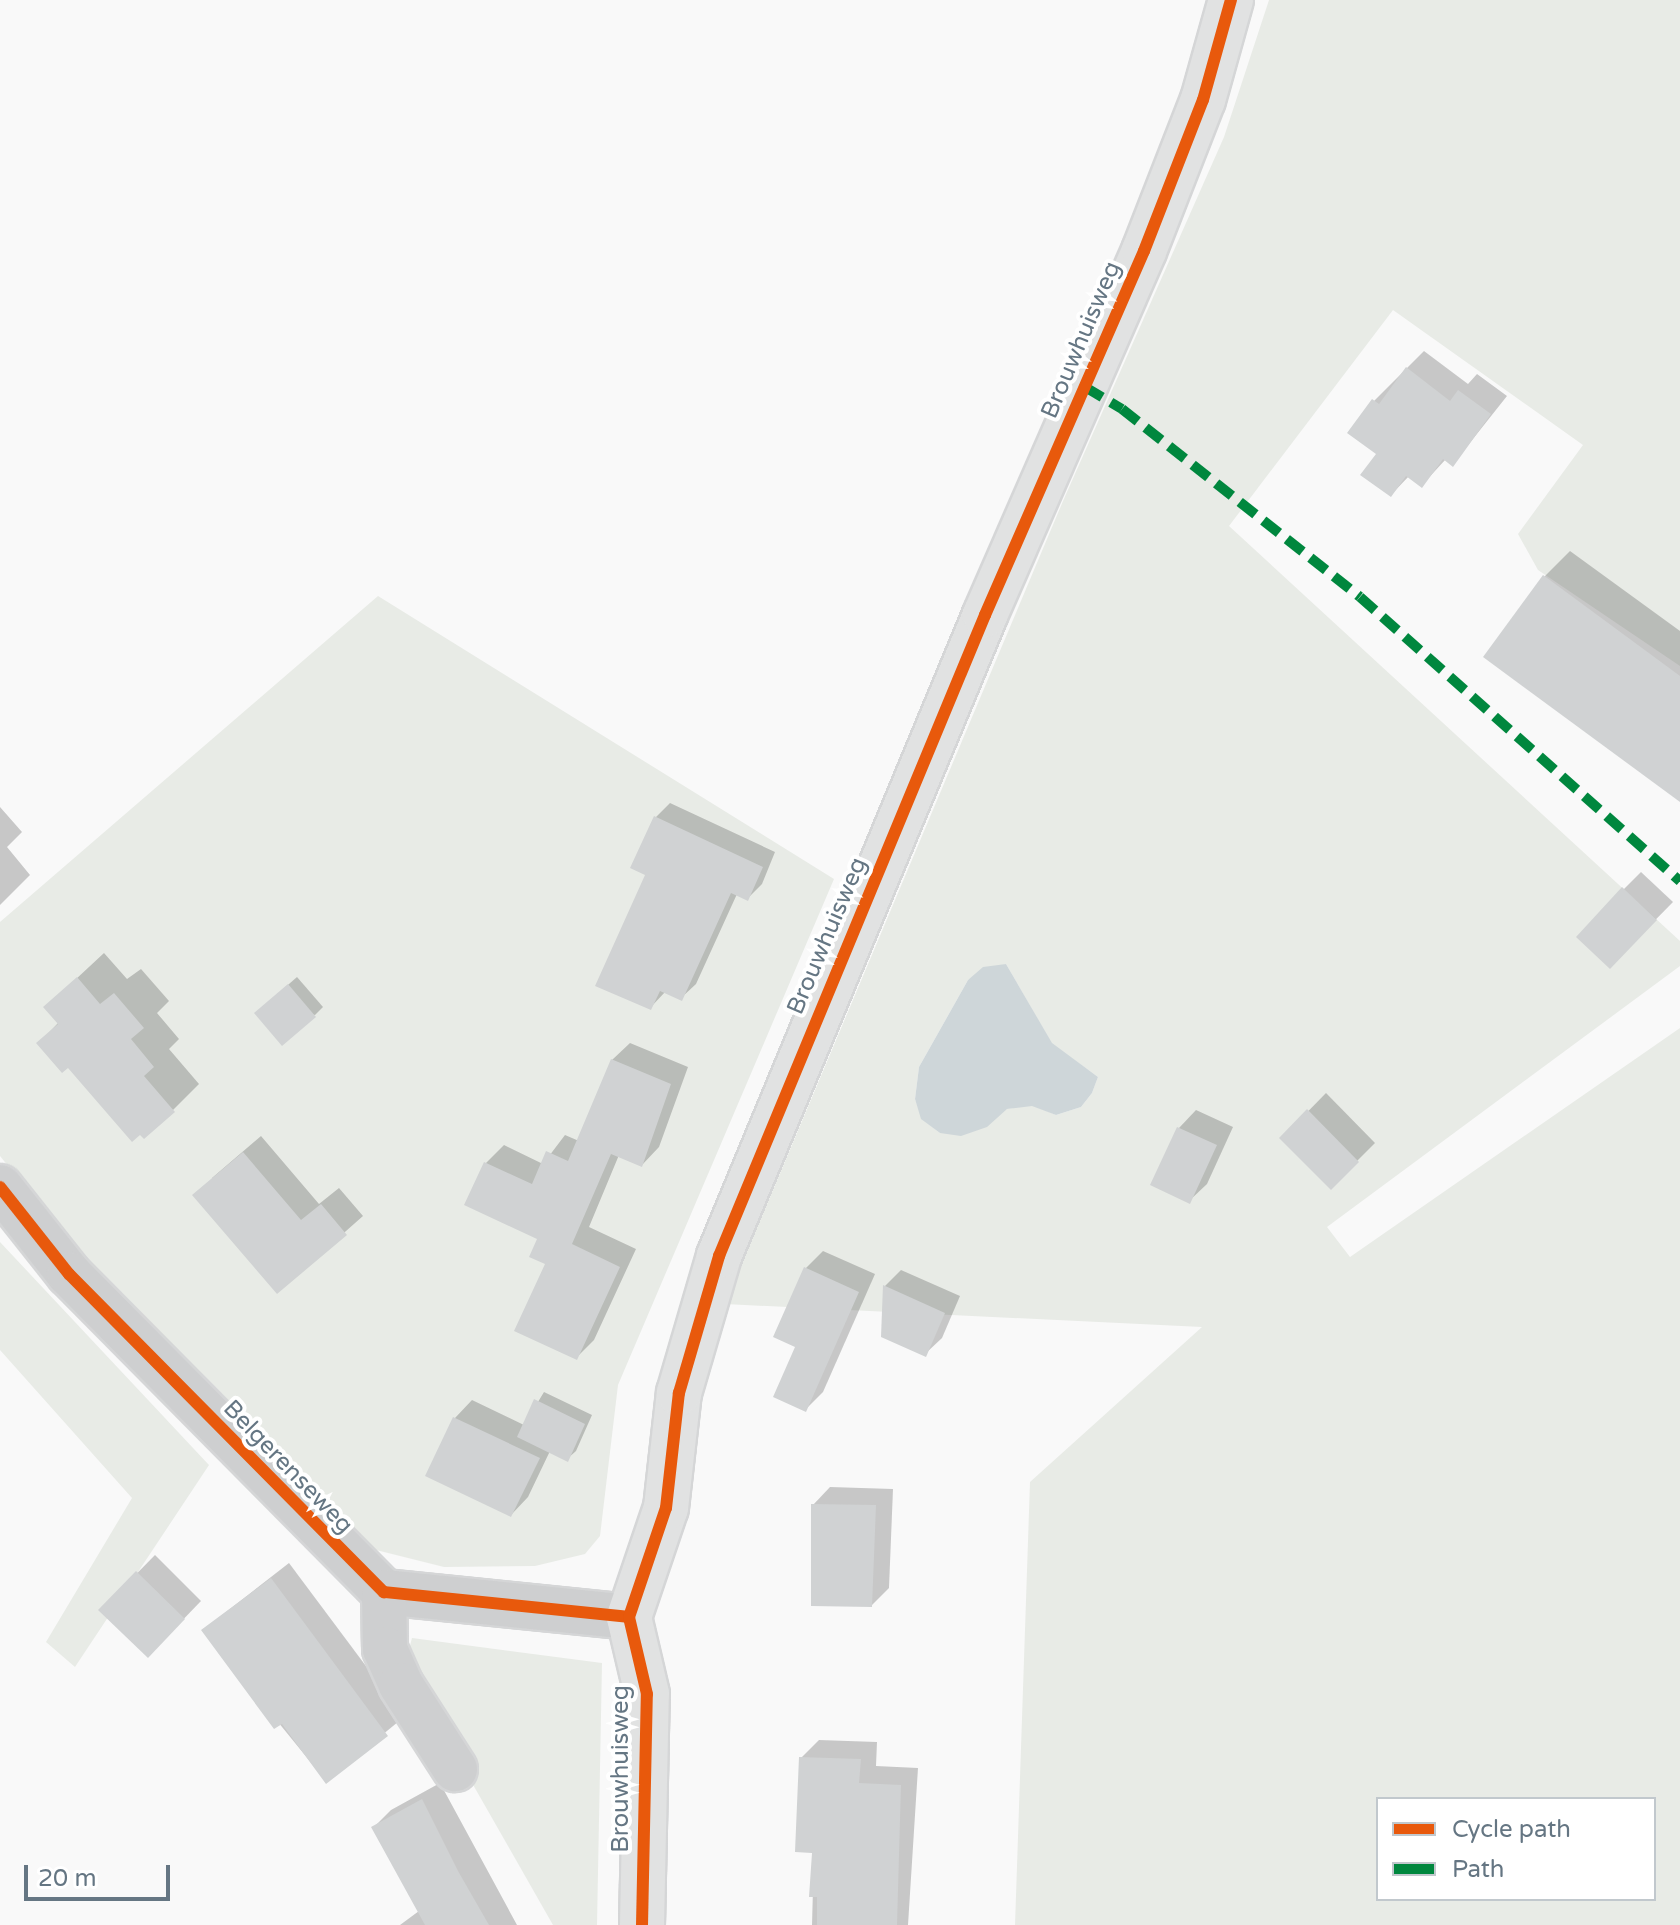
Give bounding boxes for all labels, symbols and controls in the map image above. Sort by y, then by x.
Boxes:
street label: Brouwhuisweg [1035,257,1127,423]
street label: Brouwhuisweg [781,853,873,1019]
street label: Belgerenseweg [217,1394,359,1540]
street label: Brouwhuisweg [607,1685,635,1853]
legend [1376,1797,1656,1901]
text: Cycle path [1452,1815,1571,1844]
scale bar [28,1849,174,1899]
text: Path [1452,1855,1505,1884]
text: 20 m [38,1864,96,1893]

